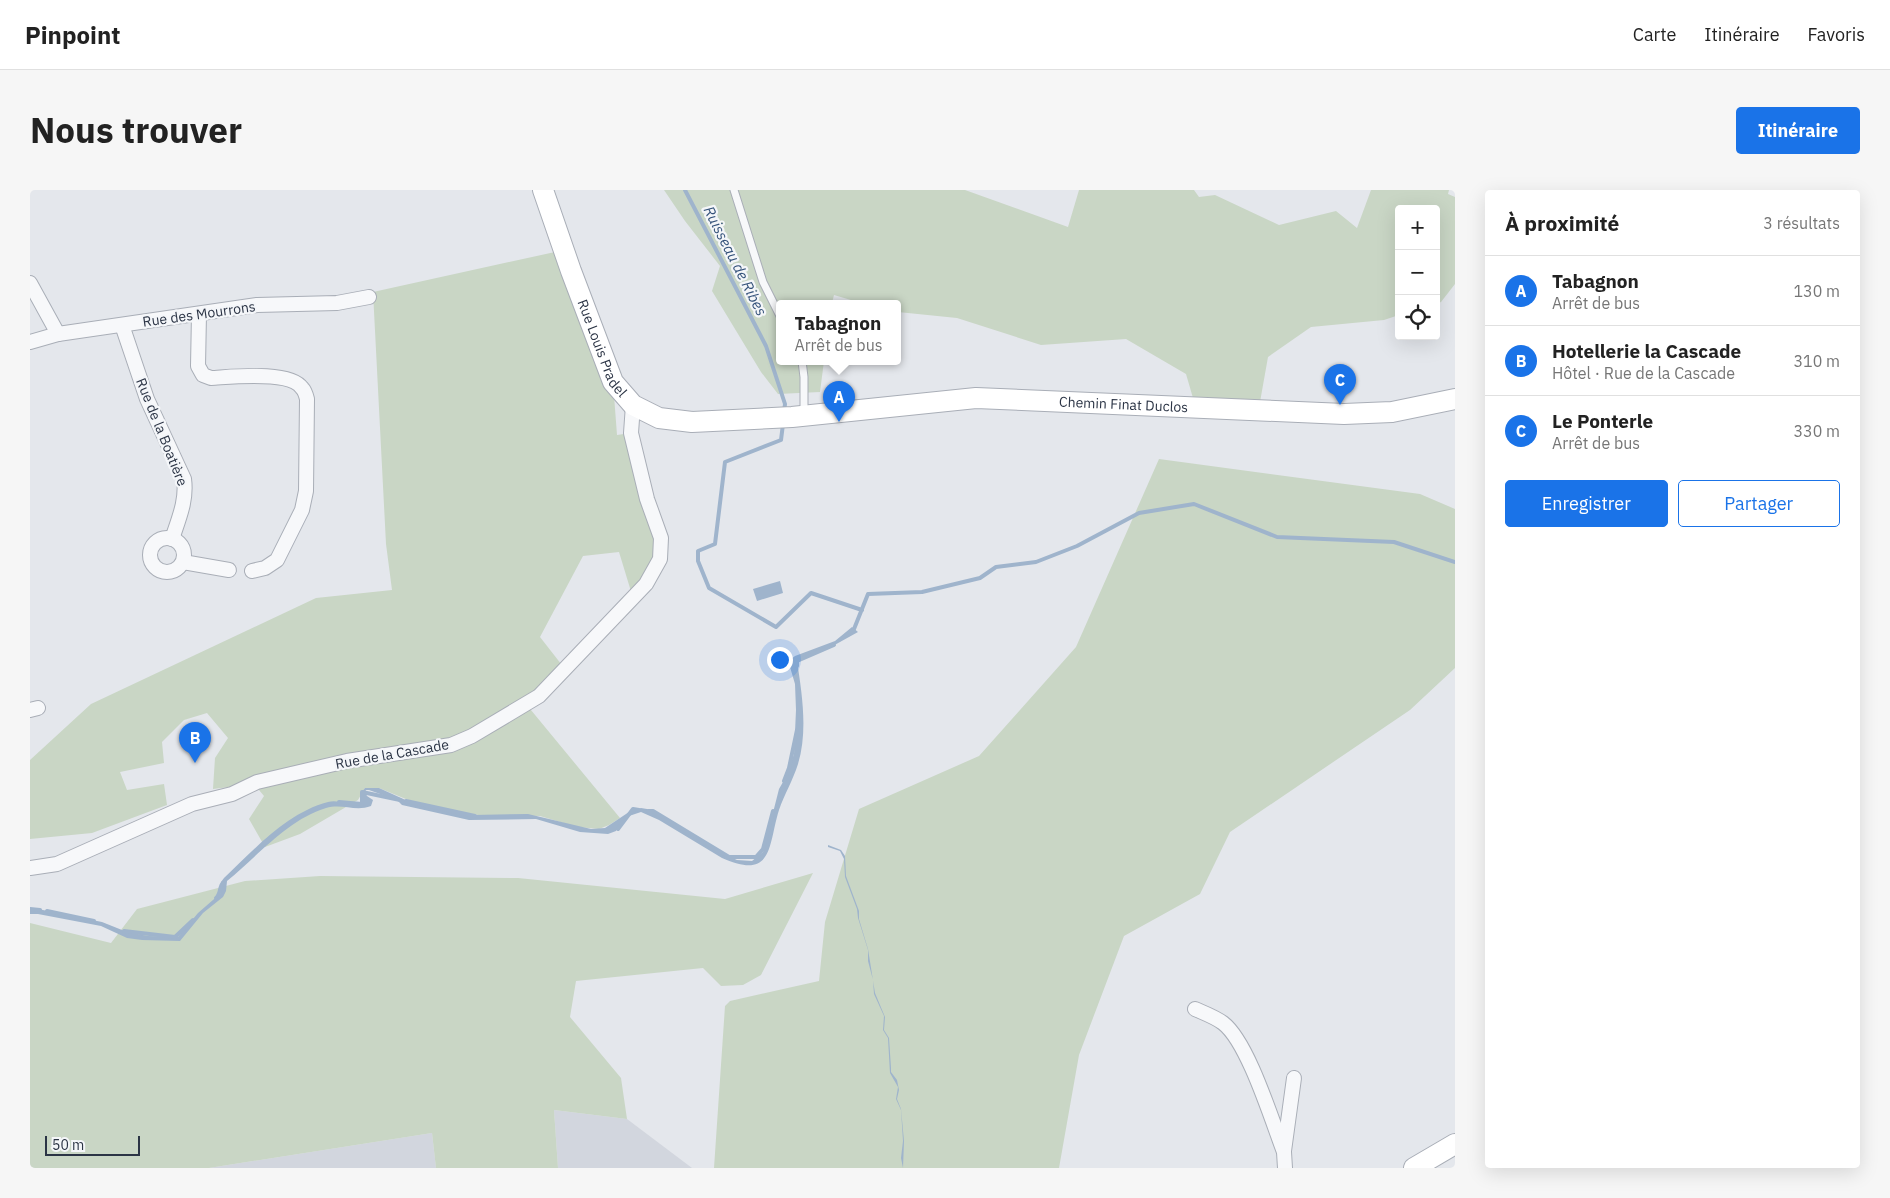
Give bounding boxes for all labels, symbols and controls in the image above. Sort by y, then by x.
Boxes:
text: Pinpoint [25,19,120,51]
text: Carte [1633,23,1676,46]
text: Itinéraire [1704,23,1780,46]
text: Favoris [1808,23,1865,46]
text: Nous trouver [30,107,242,153]
button: Itinéraire [1736,107,1860,154]
water label: Ruisseau de Ribes [700,203,771,319]
map controls [1395,205,1440,340]
button: + [1395,205,1440,250]
text: À proximité [1505,209,1619,237]
text: 3 résultats [1763,213,1840,233]
button: − [1395,250,1440,295]
text: Tabagnon [1552,269,1639,293]
text: A [1516,281,1526,301]
text: 130 m [1793,281,1840,301]
text: Arrêt de bus [1552,293,1640,313]
button: locate [1395,295,1440,340]
street label: Rue des Mourrons [141,297,257,331]
street label: Rue Louis Pradel [574,297,631,401]
popup [776,300,901,365]
text: Tabagnon [794,311,881,335]
text: Arrêt de bus [794,335,883,355]
text: Hotellerie la Cascade [1552,339,1741,363]
text: B [1516,351,1526,371]
text: 310 m [1793,351,1840,371]
text: Hôtel · Rue de la Cascade [1552,363,1735,383]
pin: C [1324,364,1356,405]
street label: Rue de la Boatière [132,375,192,489]
pin: A [823,381,855,422]
street label: Chemin Finat Duclos [1059,393,1189,416]
text: Le Ponterle [1552,409,1653,433]
text: C [1516,421,1526,441]
text: 330 m [1793,421,1840,441]
text: Arrêt de bus [1552,433,1640,453]
button: Enregistrer [1505,480,1668,527]
button: Partager [1678,480,1840,527]
your location [767,647,793,673]
pin: B [179,722,211,763]
street label: Rue de la Cascade [334,735,450,773]
scale bar [45,1133,140,1156]
text: 50 m [52,1136,84,1154]

